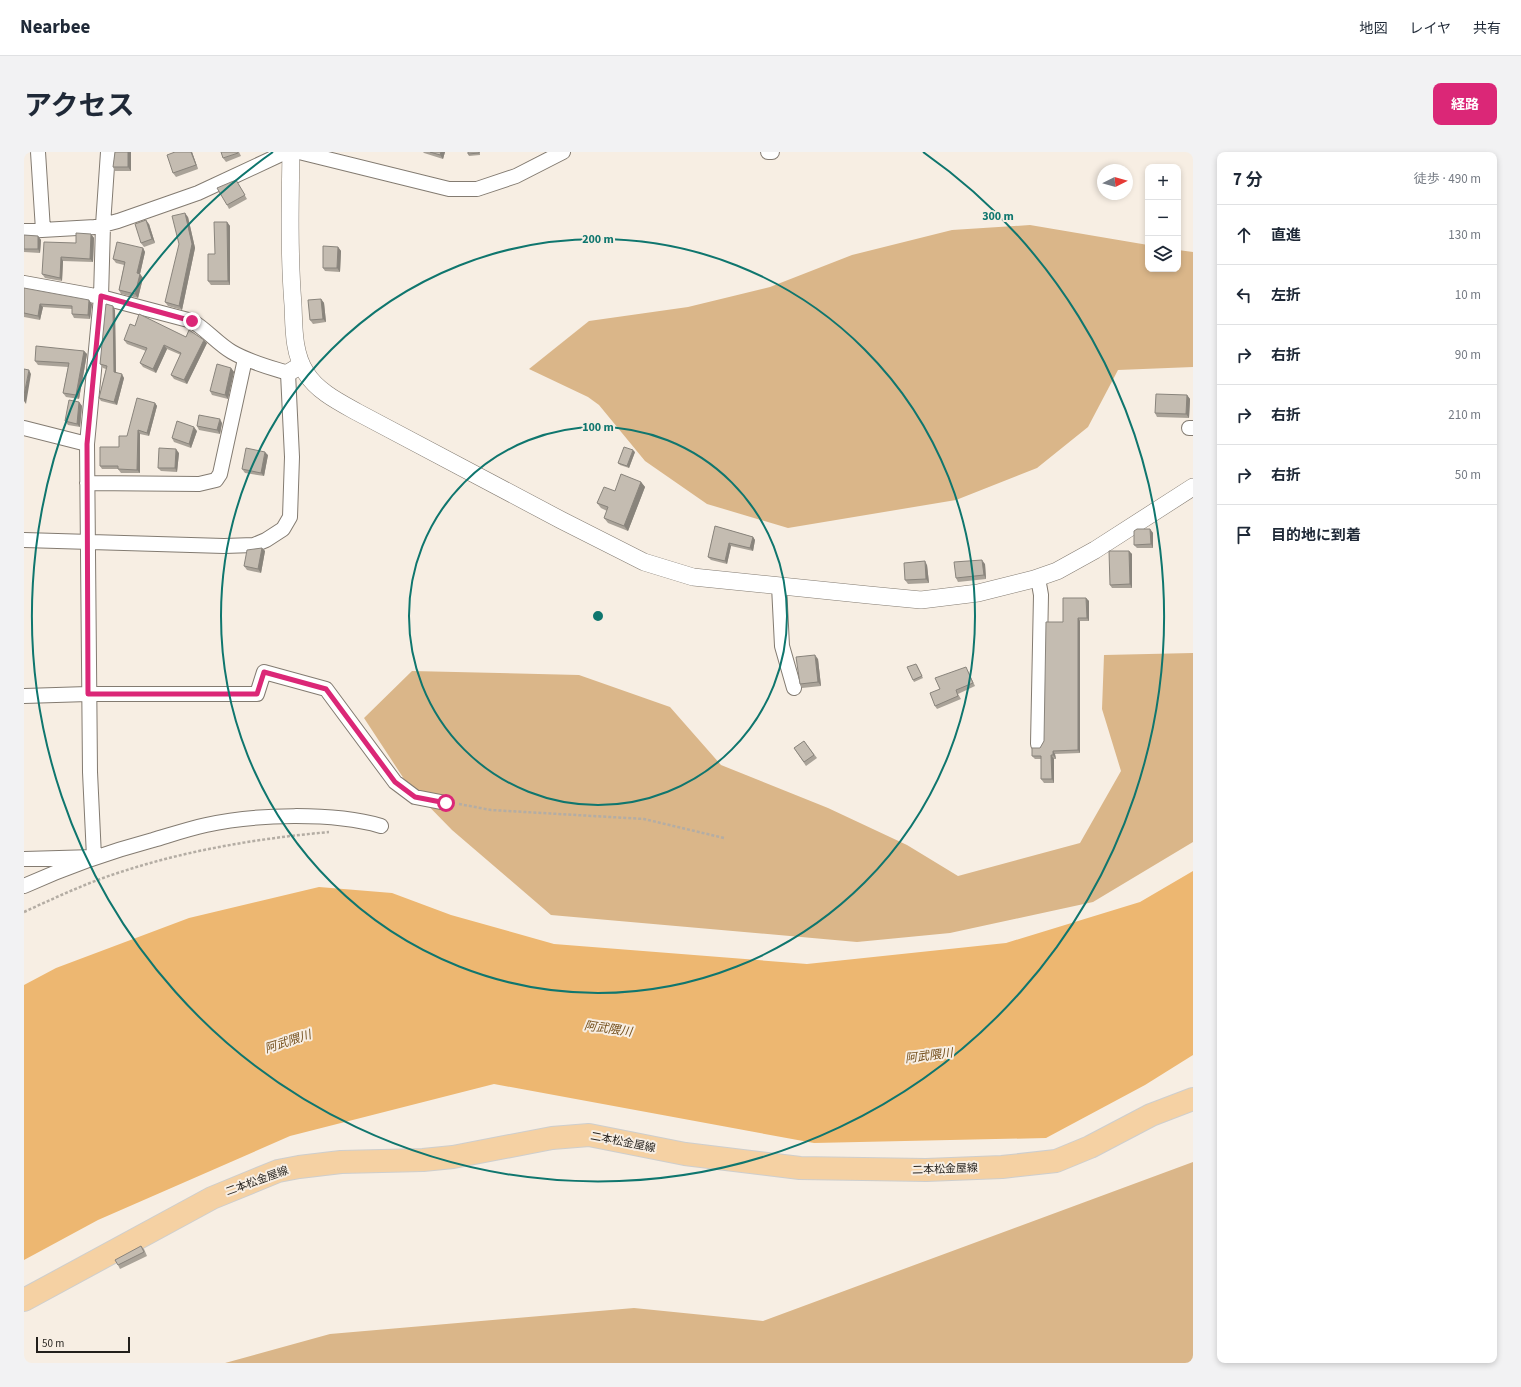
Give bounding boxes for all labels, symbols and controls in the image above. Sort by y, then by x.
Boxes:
text: Nearbee [20,14,90,41]
text: 地図 [1359,19,1387,39]
text: レイヤ [1409,19,1451,39]
text: 共有 [1473,19,1501,39]
button: 経路 [1433,83,1497,125]
text: アクセス [24,86,135,126]
north arrow [1097,164,1133,200]
map controls [1145,164,1181,272]
button: + [1145,164,1181,200]
text: 7 分 [1233,168,1262,192]
text: 徒歩 · 490 m [1414,170,1481,188]
button: − [1145,200,1181,236]
text: 300 m [982,208,1014,225]
icon: ahead [1233,224,1255,246]
text: 直進 [1271,225,1301,246]
text: 130 m [1448,226,1481,244]
text: 200 m [582,231,614,248]
button: layers [1145,236,1181,272]
icon: left [1233,284,1255,306]
text: 左折 [1271,285,1301,306]
text: 10 m [1455,286,1481,304]
route end [183,312,201,330]
icon: right [1233,344,1255,366]
text: 右折 [1271,345,1301,366]
text: 90 m [1455,346,1481,364]
icon: right [1233,404,1255,426]
text: 右折 [1271,405,1301,426]
text: 210 m [1448,406,1481,424]
text: 100 m [582,419,614,436]
icon: right [1233,464,1255,486]
text: 右折 [1271,465,1301,486]
text: 50 m [1455,466,1481,484]
icon: arrive [1233,524,1255,546]
text: 目的地に到着 [1271,525,1361,546]
centre of rings [591,609,605,623]
route start [437,794,455,812]
water label: 阿武隈川 [583,1017,635,1041]
water label: 阿武隈川 [263,1026,315,1058]
water label: 阿武隈川 [904,1044,956,1067]
street label: 二本松金屋線 [589,1128,657,1156]
street label: 二本松金屋線 [912,1160,978,1178]
street label: 二本松金屋線 [223,1163,291,1199]
scale bar [36,1335,130,1354]
text: 50 m [42,1336,64,1351]

